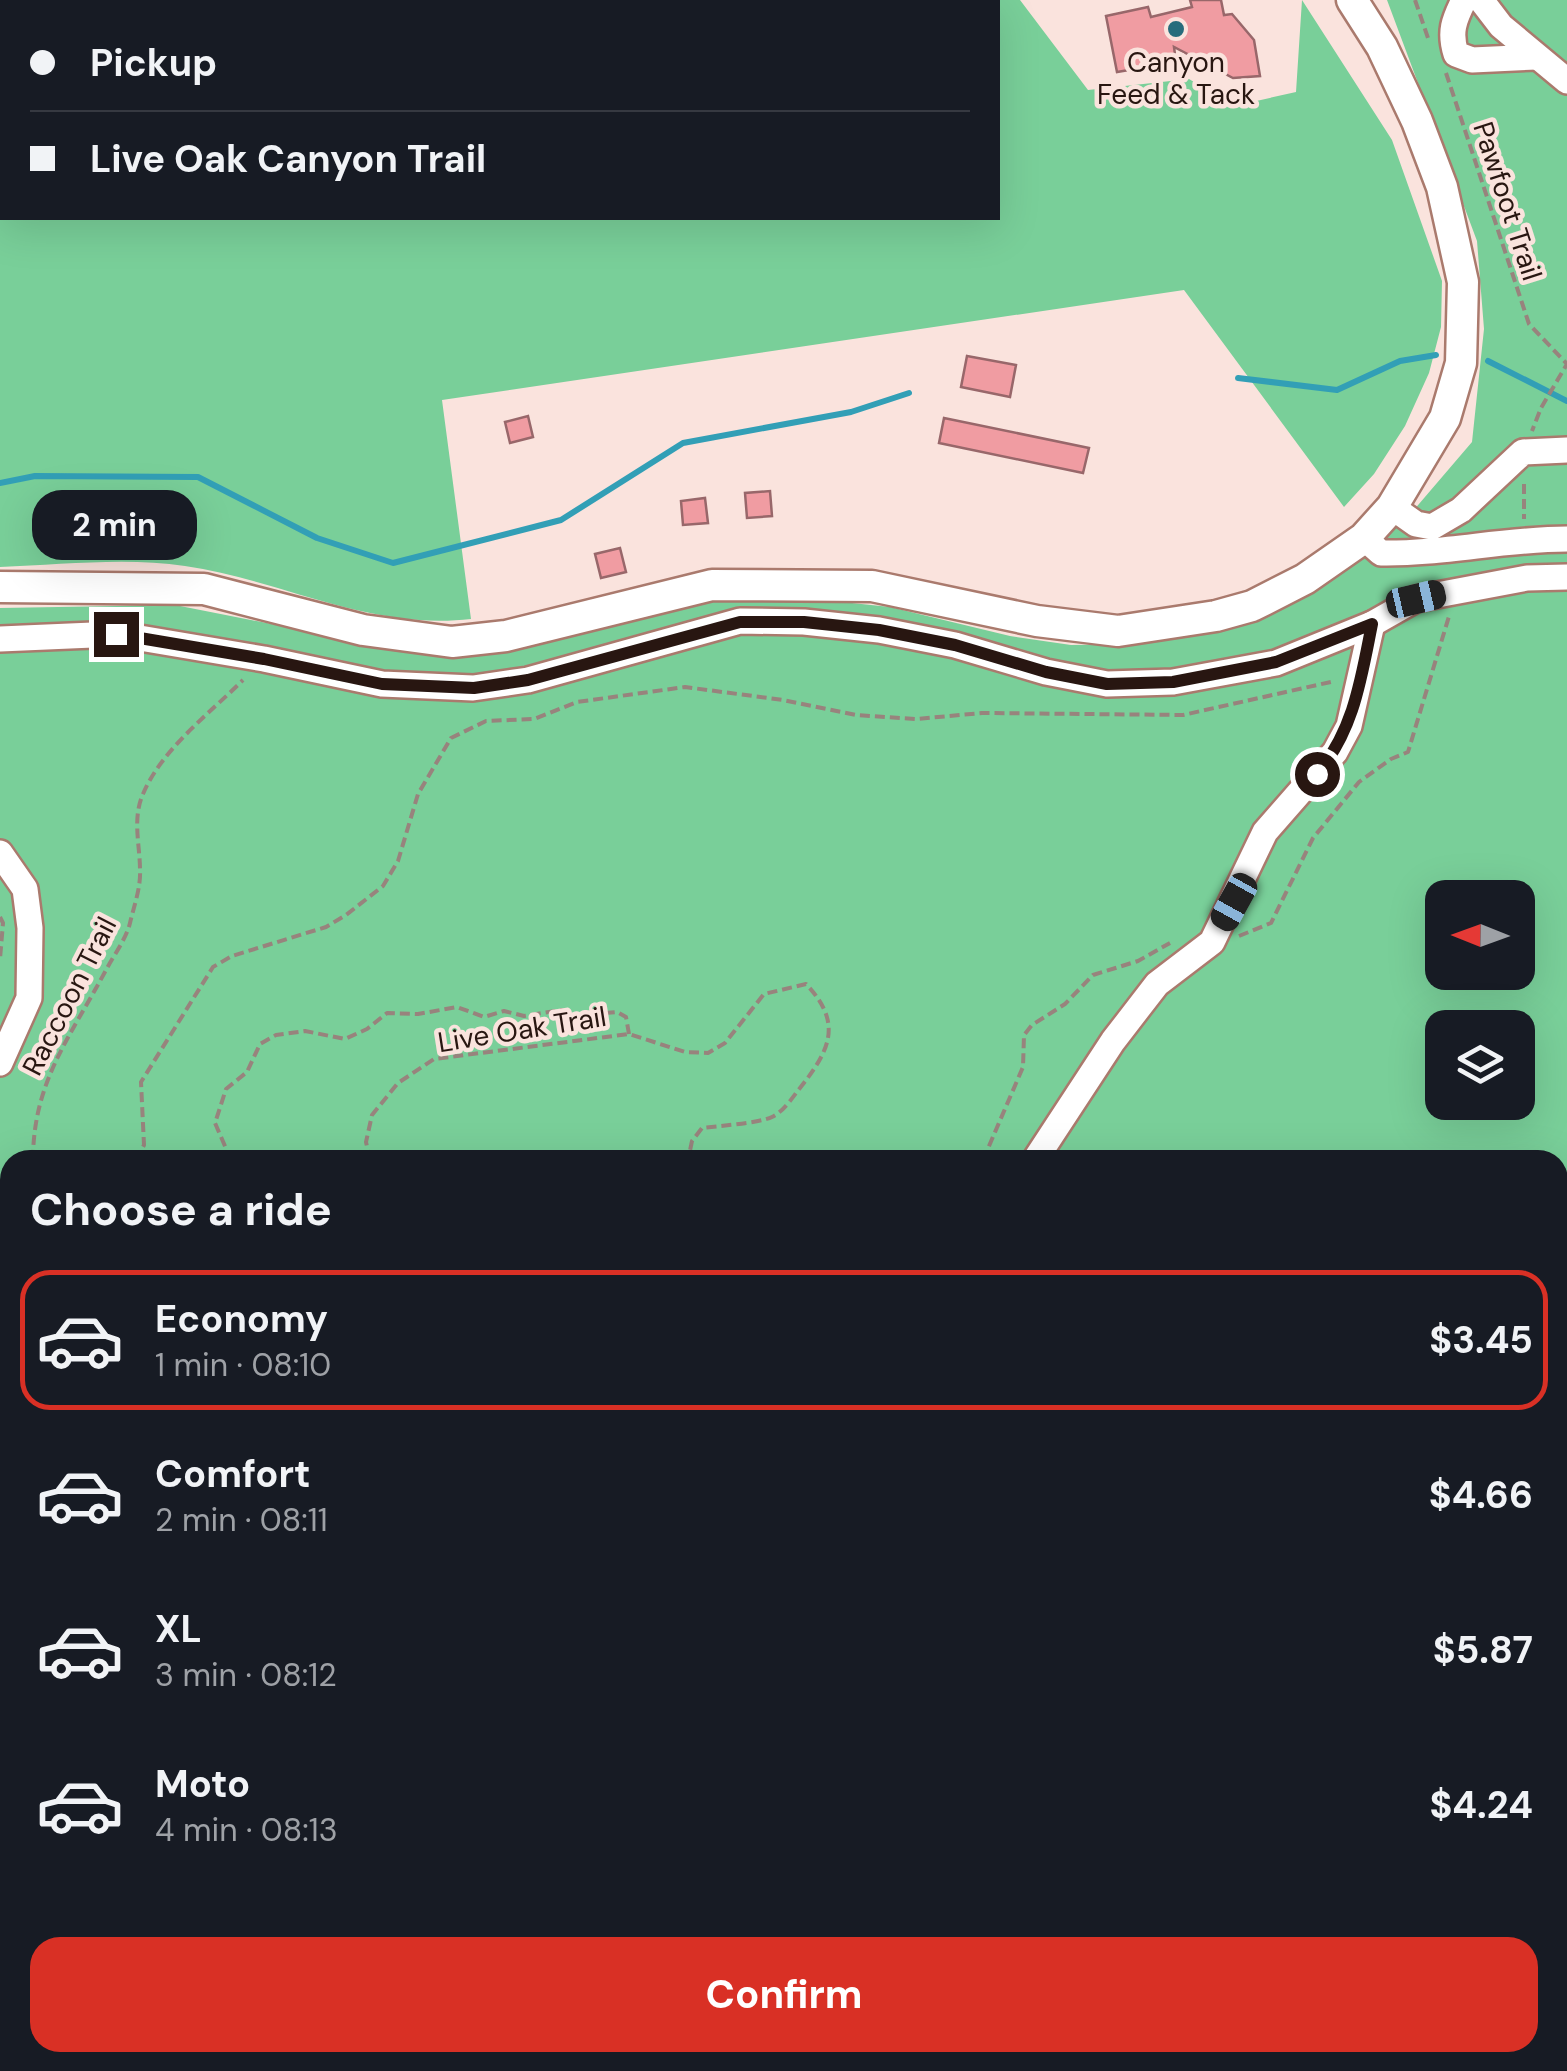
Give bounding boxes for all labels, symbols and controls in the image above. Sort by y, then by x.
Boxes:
marker: Canyon Feed & Tack [1165,18,1187,40]
text: Pickup [90,38,217,88]
place label: Canyon Feed & Tack [1097,44,1255,113]
street label: Pawfoot Trail [1464,117,1551,285]
text: Live Oak Canyon Trail [90,134,486,184]
callout: 2 min [34,489,198,559]
text: 2 min [72,504,157,546]
car [1383,578,1449,620]
route end [94,612,139,657]
route start [1295,752,1340,797]
car [1206,868,1262,936]
north arrow [1425,880,1535,990]
map controls [1425,880,1535,1120]
street label: Raccoon Trail [14,911,125,1082]
street label: Live Oak Trail [435,998,609,1061]
button: layers [1425,1010,1535,1120]
text: Choose a ride [30,1180,332,1239]
text: Economy [155,1294,328,1344]
icon: car [35,1295,125,1385]
text: $3.45 [1429,1315,1533,1365]
text: 1 min · 08:10 [155,1344,331,1386]
text: Comfort [155,1449,311,1499]
icon: car [35,1450,125,1540]
text: $4.66 [1429,1470,1533,1520]
text: 2 min · 08:11 [155,1499,328,1541]
text: XL [155,1604,202,1654]
icon: car [35,1605,125,1695]
text: $5.87 [1433,1625,1533,1675]
text: 3 min · 08:12 [155,1654,337,1696]
text: Moto [155,1759,250,1809]
icon: car [35,1760,125,1850]
text: $4.24 [1429,1780,1533,1830]
text: 4 min · 08:13 [155,1809,338,1851]
button: Confirm [30,1937,1538,2052]

